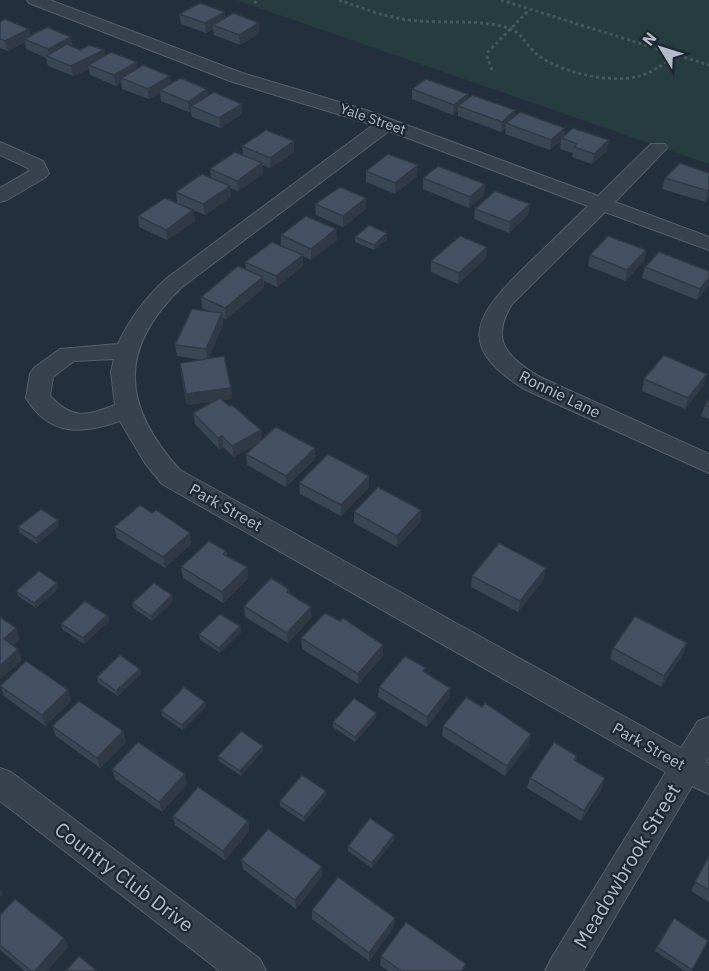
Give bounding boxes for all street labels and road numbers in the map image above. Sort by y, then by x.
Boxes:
street label: Yale Street [338,99,408,139]
street label: Ronnie Lane [516,366,604,422]
street label: Park Street [186,479,266,535]
street label: Park Street [609,718,689,774]
street label: Meadowbrook Street [567,779,686,953]
street label: Country Club Drive [49,815,199,938]

